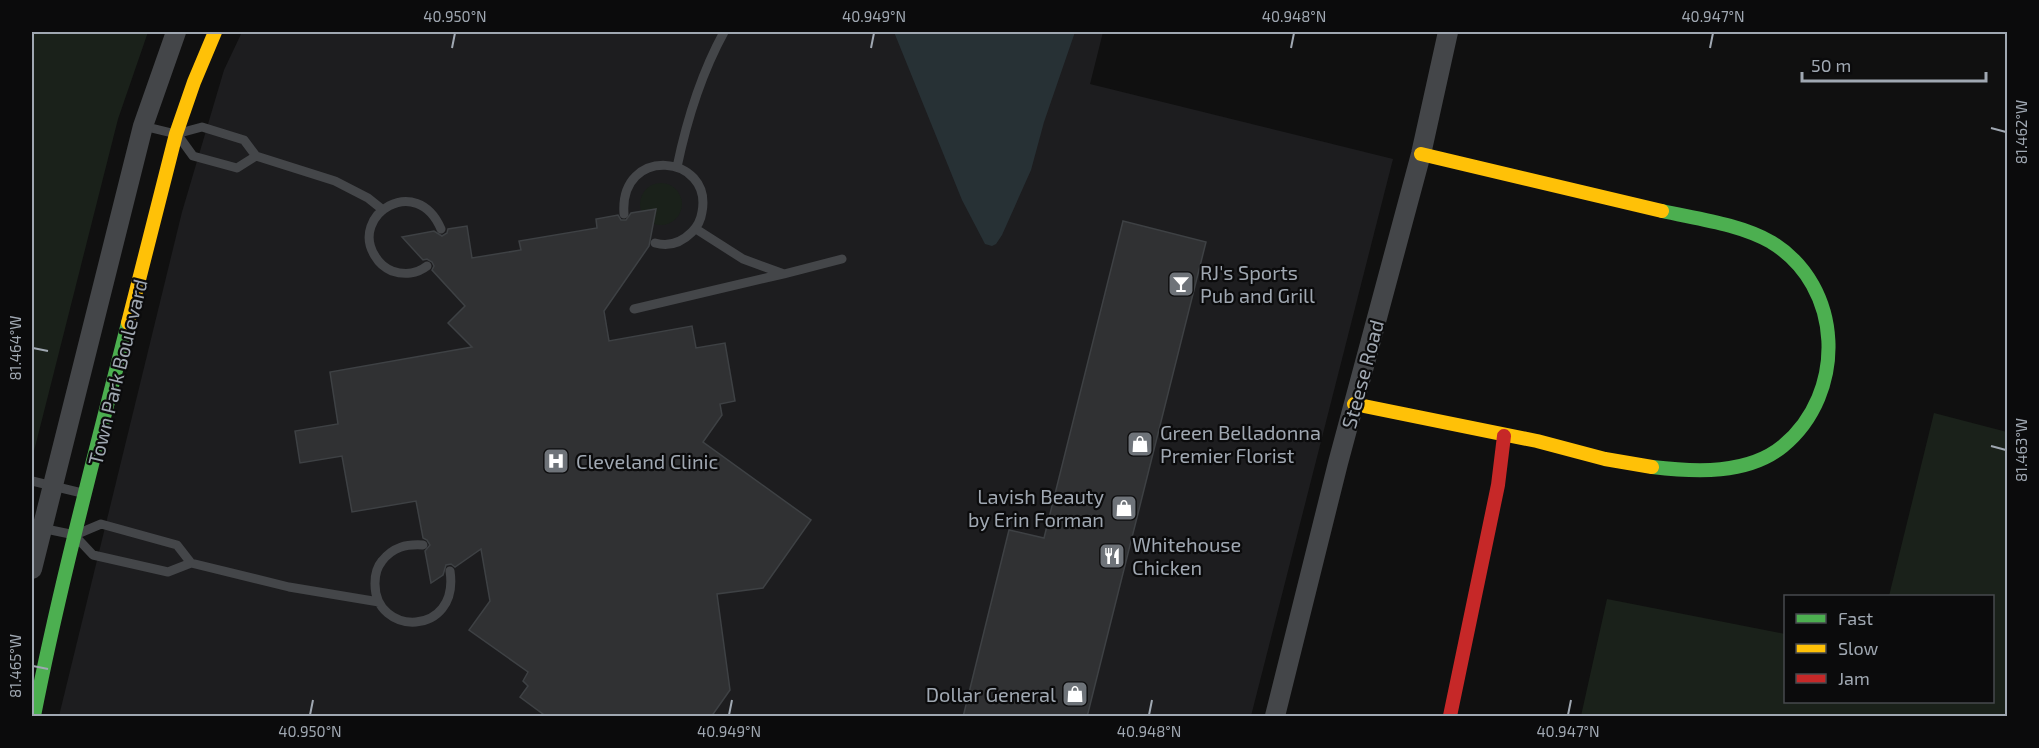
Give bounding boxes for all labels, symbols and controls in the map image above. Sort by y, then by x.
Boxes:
text: 40.950°N [423,7,487,25]
text: 40.949°N [842,7,906,25]
text: 40.948°N [1262,7,1326,25]
text: 40.947°N [1681,7,1745,25]
scale bar [1802,45,1986,83]
text: 50 m [1811,54,1851,76]
text: 81.462°W [2012,100,2030,164]
place label: RJ's Sports Pub and Grill [1200,260,1315,307]
bar icon: RJ's Sports Pub and Grill [1166,269,1196,299]
street label: Town Park Boulevard [82,276,152,468]
text: 81.464°W [6,315,24,381]
street label: Steese Road [1336,317,1388,431]
text: 81.463°W [2012,418,2030,482]
place label: Green Belladonna Premier Florist [1160,420,1321,467]
shop icon: Green Belladonna Premier Florist [1125,429,1155,459]
hospital icon: Cleveland Clinic [541,446,571,476]
place label: Cleveland Clinic [576,449,719,473]
place label: Lavish Beauty by Erin Forman [968,484,1104,531]
shop icon: Lavish Beauty by Erin Forman [1109,493,1139,523]
place label: Whitehouse Chicken [1132,532,1241,579]
restaurant icon: Whitehouse Chicken [1097,541,1127,571]
legend [1784,595,1994,703]
text: Fast [1838,607,1873,629]
text: 81.465°W [6,634,24,698]
text: Slow [1838,637,1879,659]
text: Jam [1838,667,1870,689]
shop icon: Dollar General [1060,679,1090,709]
place label: Dollar General [926,682,1056,706]
text: 40.950°N [278,722,342,740]
text: 40.949°N [697,722,761,740]
text: 40.948°N [1117,722,1181,740]
text: 40.947°N [1536,722,1600,740]

